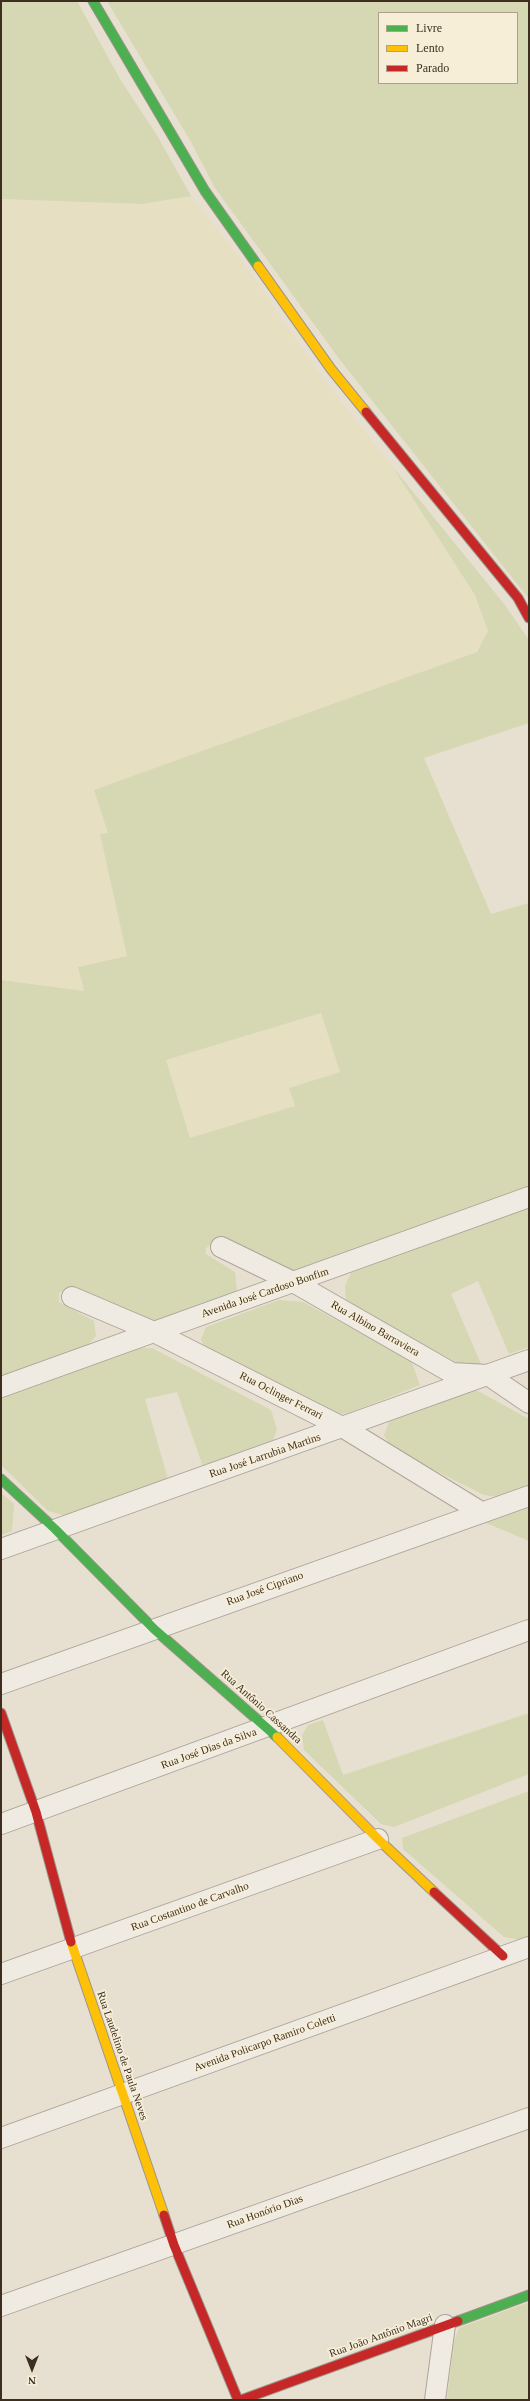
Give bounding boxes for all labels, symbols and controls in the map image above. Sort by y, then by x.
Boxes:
legend [378,12,518,84]
text: Livre [416,21,442,35]
text: Lento [416,41,444,55]
text: Parado [416,61,449,75]
street label: Avenida José Cardoso Bonfim [200,1265,330,1321]
street label: Rua Albino Barraviera [328,1298,422,1360]
street label: Rua Oclinger Ferrari [237,1369,325,1423]
street label: Rua José Larrubia Martins [208,1431,322,1481]
street label: Rua José Cipriano [225,1569,305,1609]
street label: Rua Antônio Cassandra [218,1667,304,1747]
street label: Rua José Dias da Silva [159,1726,259,1772]
street label: Rua Costantino de Carvalho [129,1880,251,1934]
street label: Rua Laudelino de Paula Neves [94,1990,150,2122]
street label: Avenida Policarpo Ramiro Coletti [192,2011,338,2075]
street label: Rua Honório Dias [225,2192,305,2232]
street label: Rua João Antônio Magri [327,2311,435,2361]
north arrow [12,2349,52,2389]
text: N [28,2375,36,2387]

